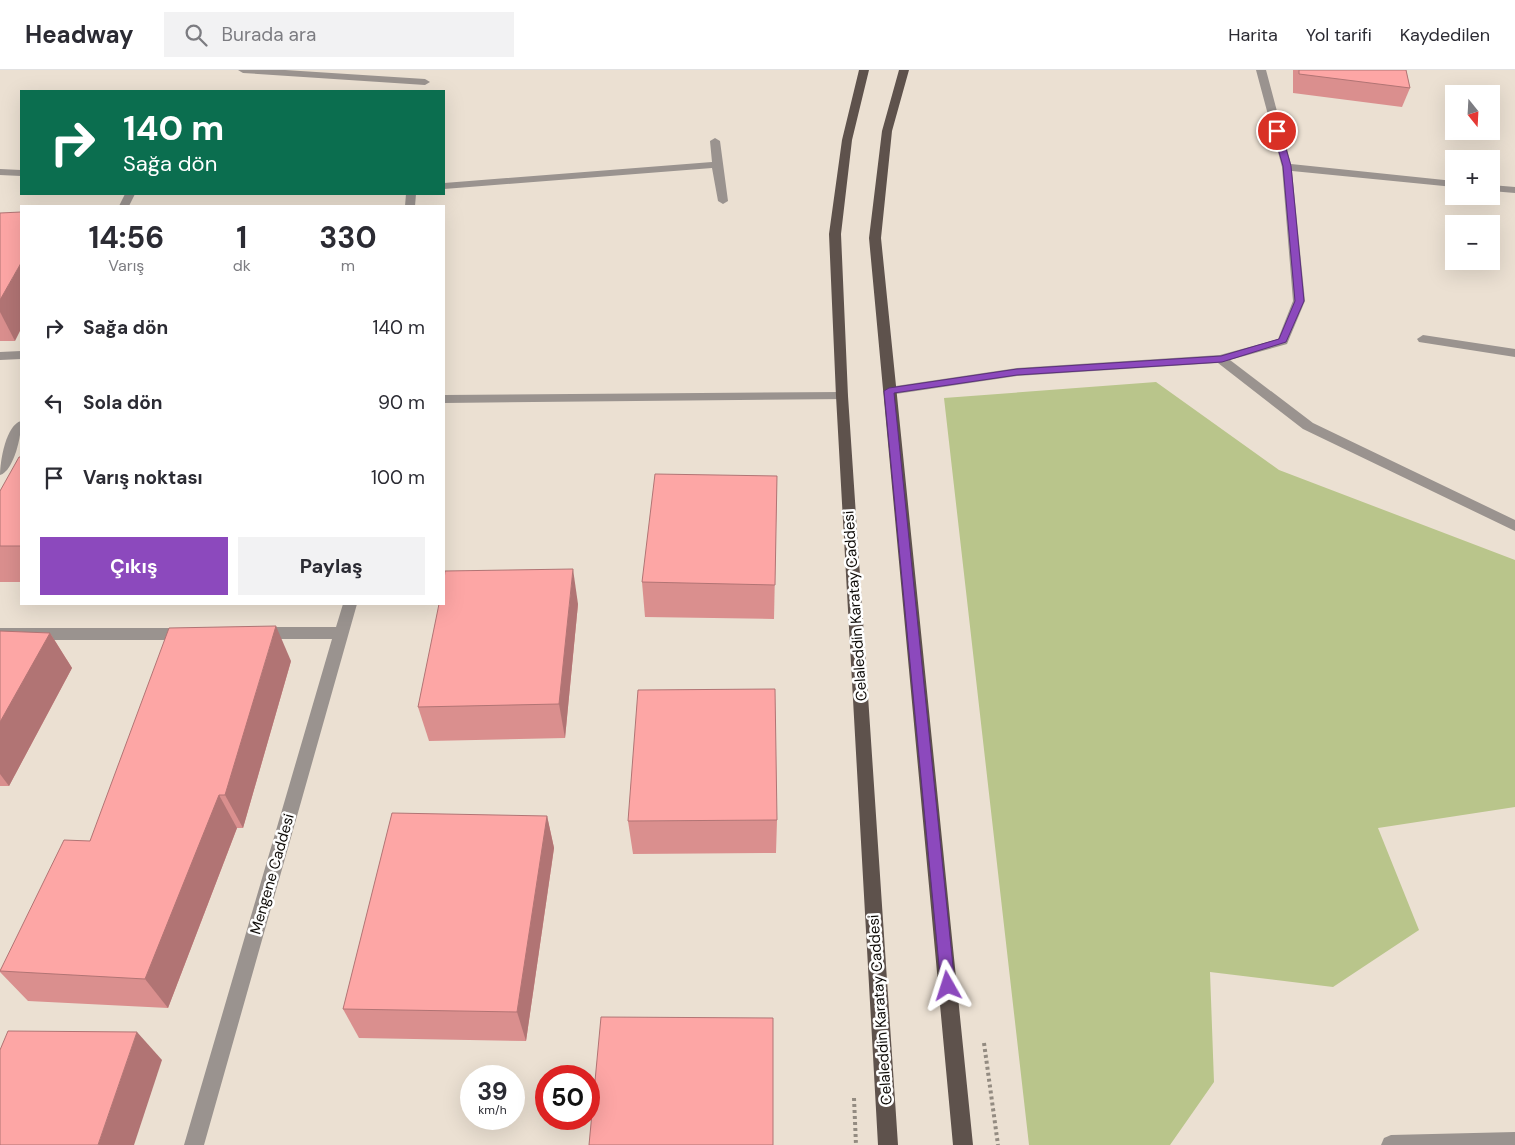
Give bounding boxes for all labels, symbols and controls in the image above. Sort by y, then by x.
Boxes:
search box [164,12,514,57]
text: Headway [25,19,134,50]
icon: search [182,21,210,49]
text: Burada ara [222,22,316,47]
text: Harita [1228,23,1278,47]
text: Yol tarifi [1306,23,1372,47]
text: Kaydedilen [1400,23,1490,47]
north arrow [1445,85,1500,140]
map controls [1445,85,1500,270]
text: 140 m [123,105,224,151]
icon: right [40,110,105,175]
pin [1256,110,1298,152]
icon: arrive [1263,117,1291,145]
text: Sağa dön [123,149,217,178]
button: + [1445,150,1500,205]
button: − [1445,215,1500,270]
text: 14:56 [88,218,164,257]
text: 1 [236,218,247,257]
text: 330 [319,218,377,257]
text: Varış [108,255,144,276]
text: dk [233,255,251,276]
text: m [341,255,355,276]
icon: right [40,314,68,342]
text: Sağa dön [83,315,168,340]
text: 140 m [373,315,425,340]
icon: left [40,389,68,417]
text: Sola dön [83,390,163,415]
text: 90 m [378,390,425,415]
icon: arrive [40,464,68,492]
text: Varış noktası [83,465,203,490]
text: 100 m [371,465,425,490]
street label: Celaleddin Karatay Caddesi [838,510,872,702]
button: Çıkış [40,537,228,595]
button: Paylaş [238,537,425,595]
street label: Mengene Caddesi [245,811,299,937]
street label: Celaleddin Karatay Caddesi [863,914,897,1106]
position arrow [921,959,973,1011]
speed limit sign: 50 [535,1065,600,1130]
text: 39 [477,1075,508,1108]
text: km/h [478,1102,507,1118]

